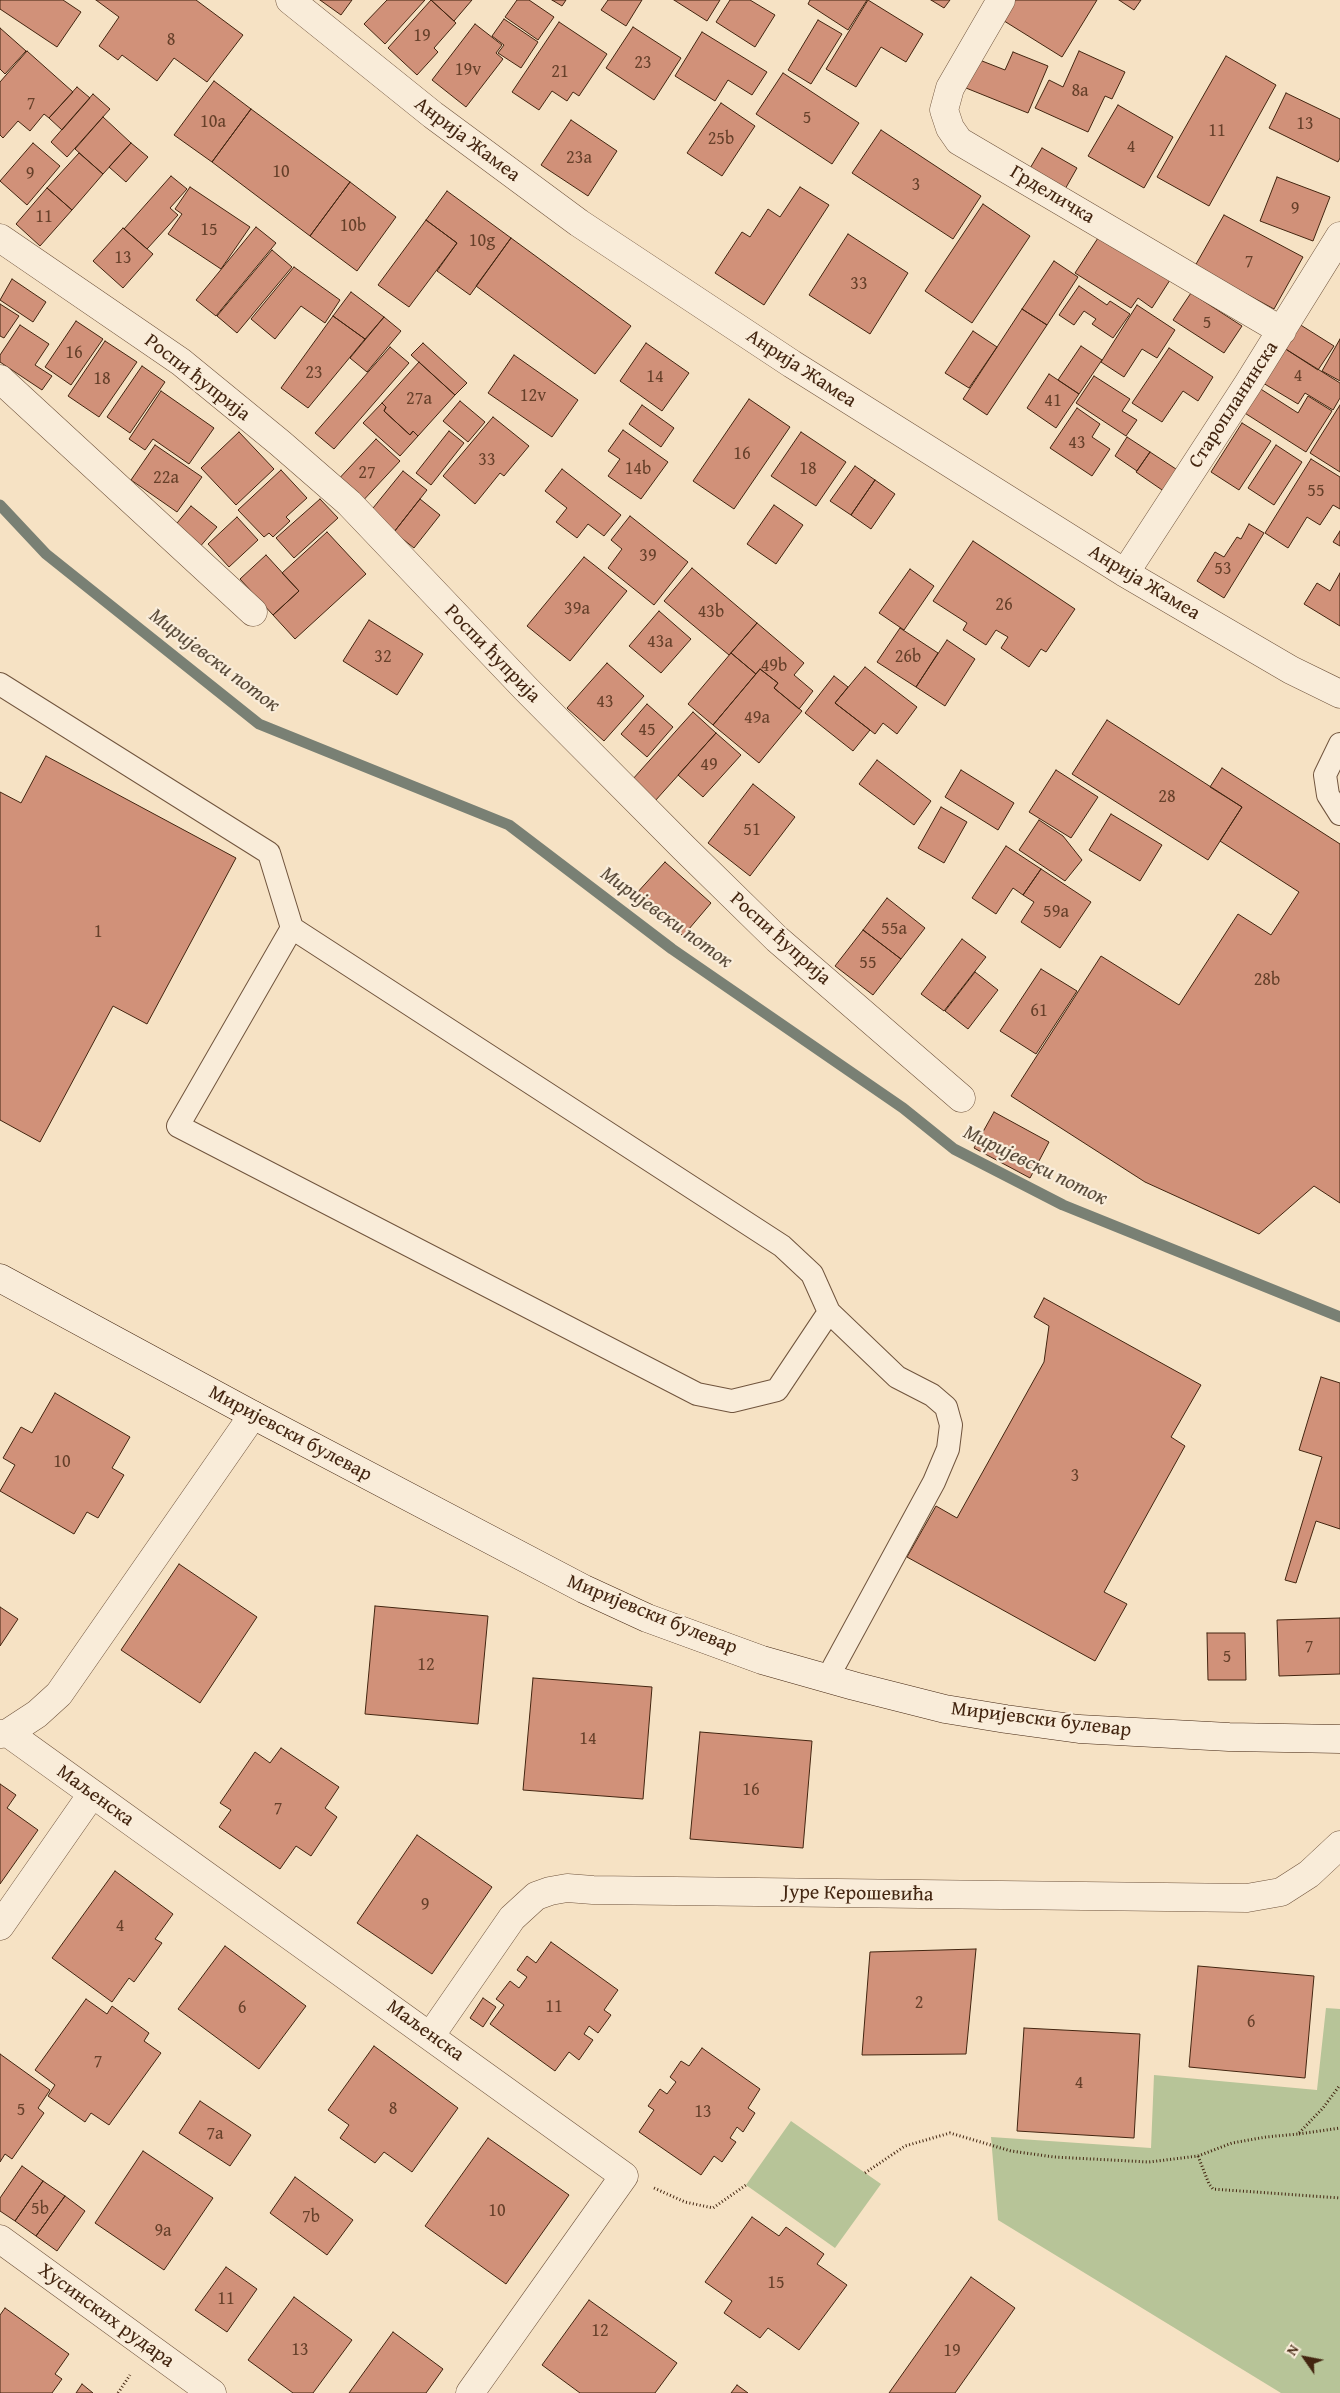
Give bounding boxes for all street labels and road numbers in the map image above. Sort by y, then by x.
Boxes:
street label: Анрија Жамеа [409,92,525,188]
street label: Грделичка [1005,160,1099,230]
street label: Анрија Жамеа [742,325,860,413]
street label: Роспи ћуприја [139,329,255,427]
street label: Старопланинска [1184,337,1284,473]
street label: Анрија Жамеа [1084,540,1204,626]
street label: Роспи ћуприја [439,600,545,708]
street label: Роспи ћуприја [725,887,835,991]
street label: Миријевски булевар [204,1381,376,1487]
street label: Миријевски булевар [563,1570,741,1660]
street label: Миријевски булевар [950,1697,1132,1743]
street label: Маљенска [52,1760,138,1832]
street label: Јуре Керошевића [782,1881,934,1907]
street label: Маљенска [382,1995,468,2067]
street label: Хусинских рудара [33,2259,179,2373]

